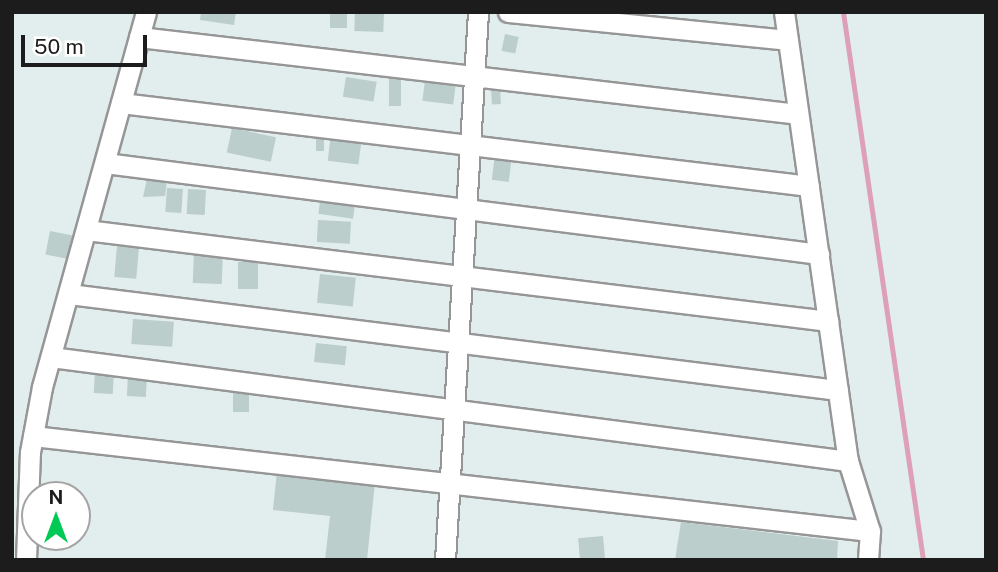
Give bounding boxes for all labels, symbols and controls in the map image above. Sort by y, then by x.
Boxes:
scale bar [24,21,150,65]
text: 50 m [34,34,84,59]
north arrow [21,481,91,551]
text: N [49,486,63,508]

